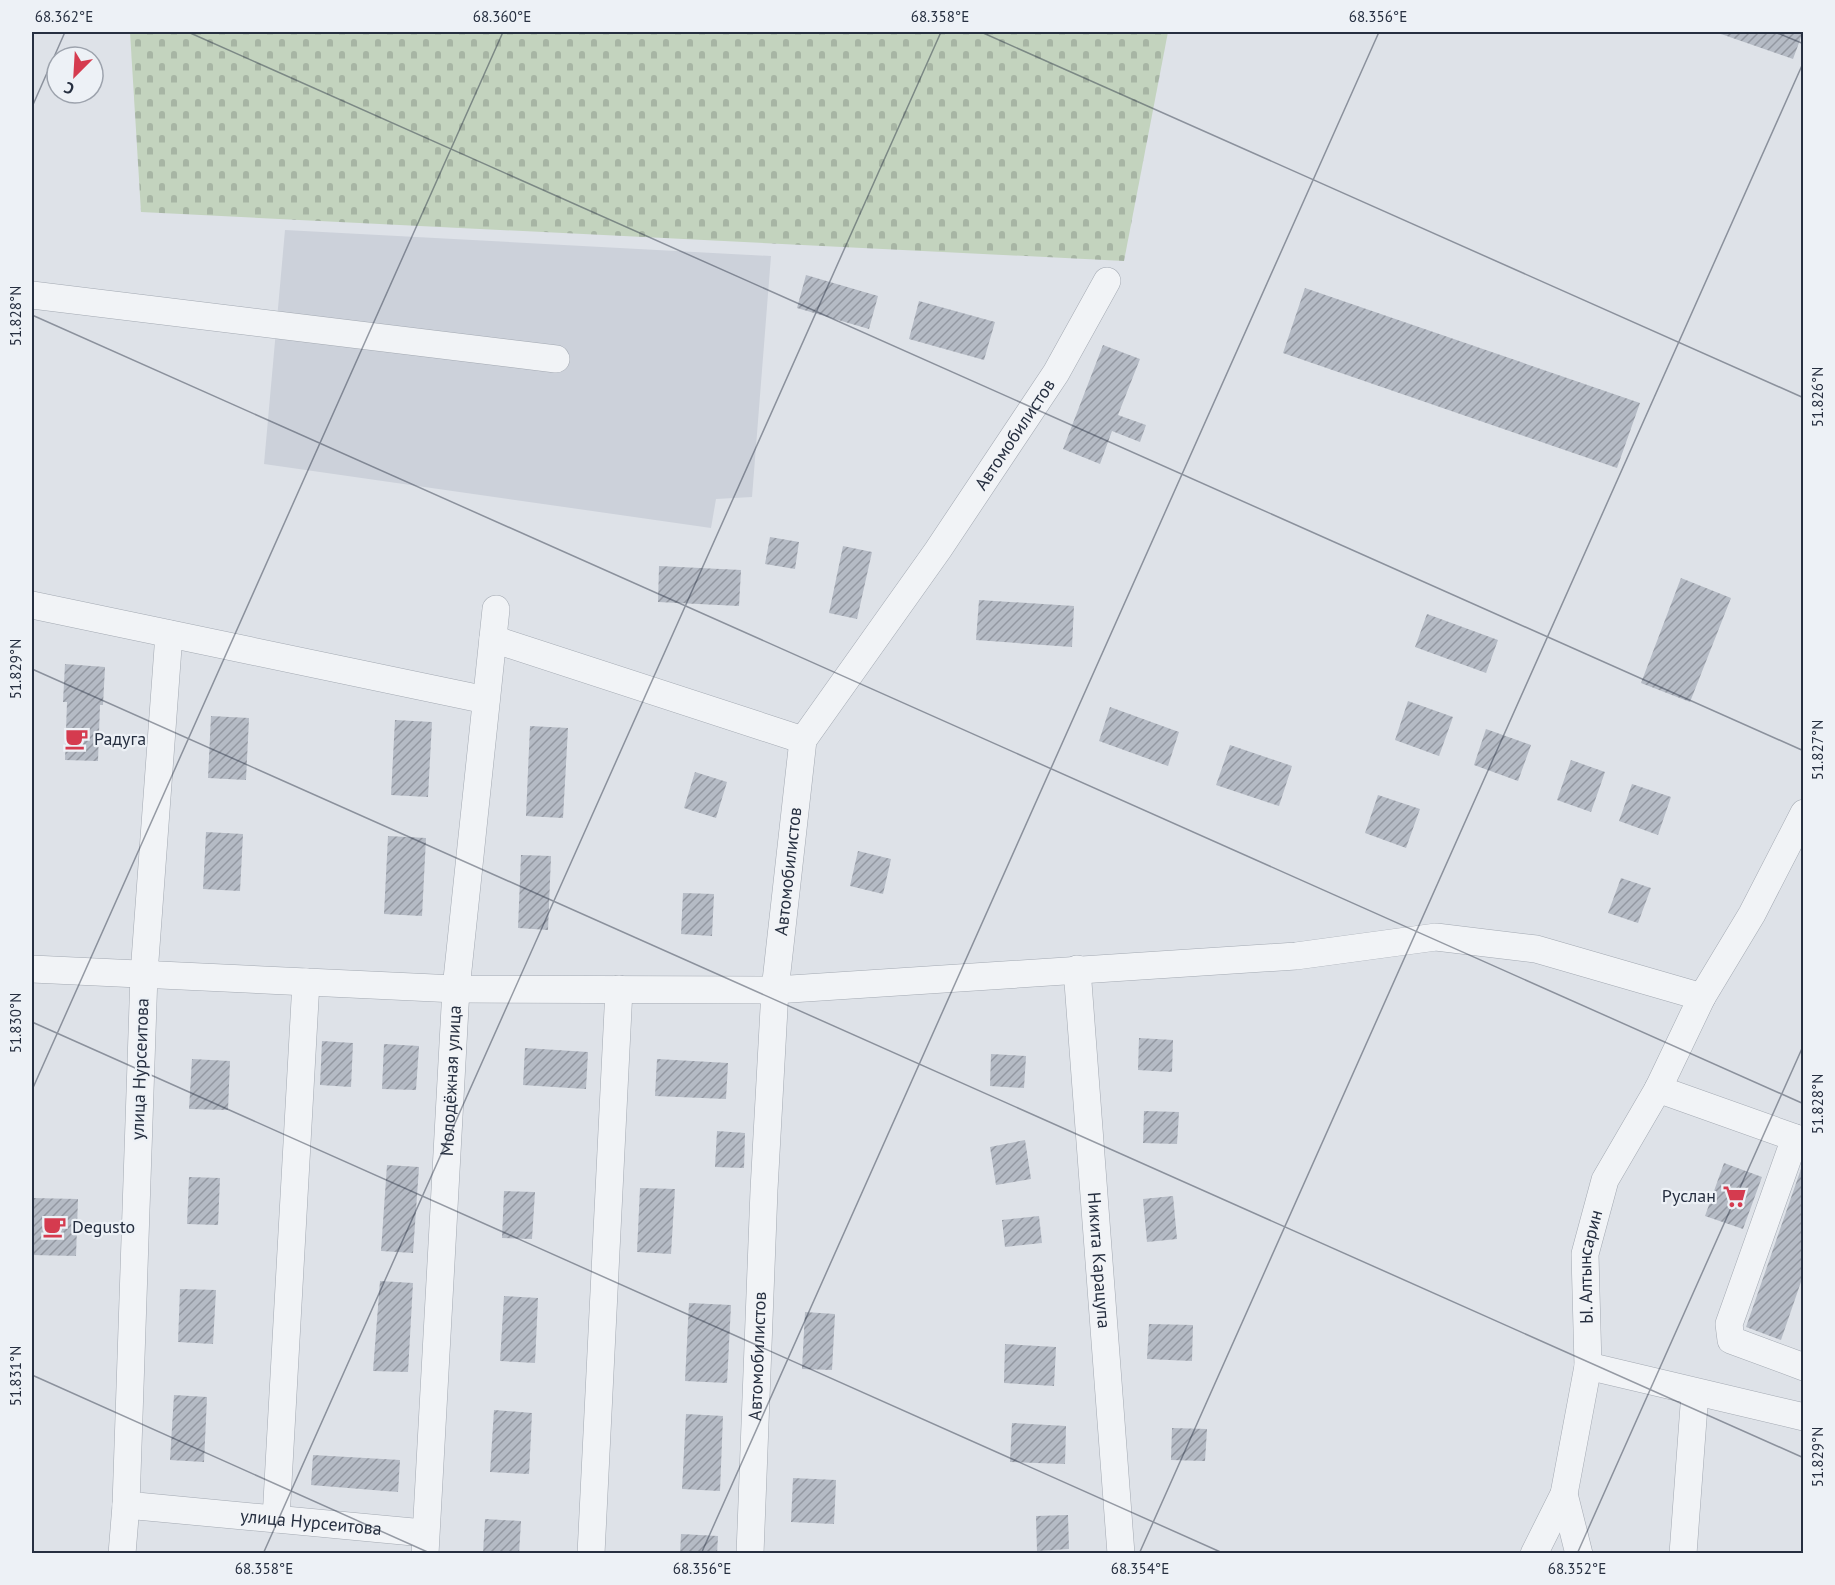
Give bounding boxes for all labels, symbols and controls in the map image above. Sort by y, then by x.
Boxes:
text: 68.362°E [35,7,93,26]
text: 68.360°E [473,7,531,26]
text: 68.358°E [911,7,969,26]
text: 68.356°E [1349,7,1407,26]
north arrow [45,45,105,105]
text: С [61,78,77,100]
text: 51.828°N [6,286,25,346]
text: 51.826°N [1808,367,1827,427]
street label: Автомобилистов [969,374,1060,494]
text: 51.829°N [6,639,25,699]
text: 51.827°N [1808,720,1827,780]
cafe icon: Радуга [63,726,89,752]
place label: Радуга [94,727,146,750]
street label: Автомобилистов [769,806,806,937]
text: 51.830°N [6,993,25,1053]
street label: улица Нурсеитова [126,998,153,1140]
street label: Молодёжная улица [435,1005,466,1157]
text: 51.828°N [1808,1074,1827,1134]
supermarket icon: Руслан [1721,1183,1747,1209]
place label: Руслан [1662,1184,1716,1207]
street label: Никита Карацупа [1083,1191,1116,1329]
street label: Ы. Алтынсарин [1573,1207,1607,1324]
cafe icon: Degusto [41,1214,67,1240]
place label: Degusto [72,1215,135,1238]
street label: Автомобилистов [743,1291,771,1421]
text: 51.831°N [6,1346,25,1406]
text: 51.829°N [1808,1427,1827,1487]
street label: улица Нурсеитова [239,1504,383,1540]
text: 68.358°E [235,1559,293,1578]
text: 68.356°E [673,1559,731,1578]
text: 68.354°E [1111,1559,1169,1578]
text: 68.352°E [1548,1559,1606,1578]

